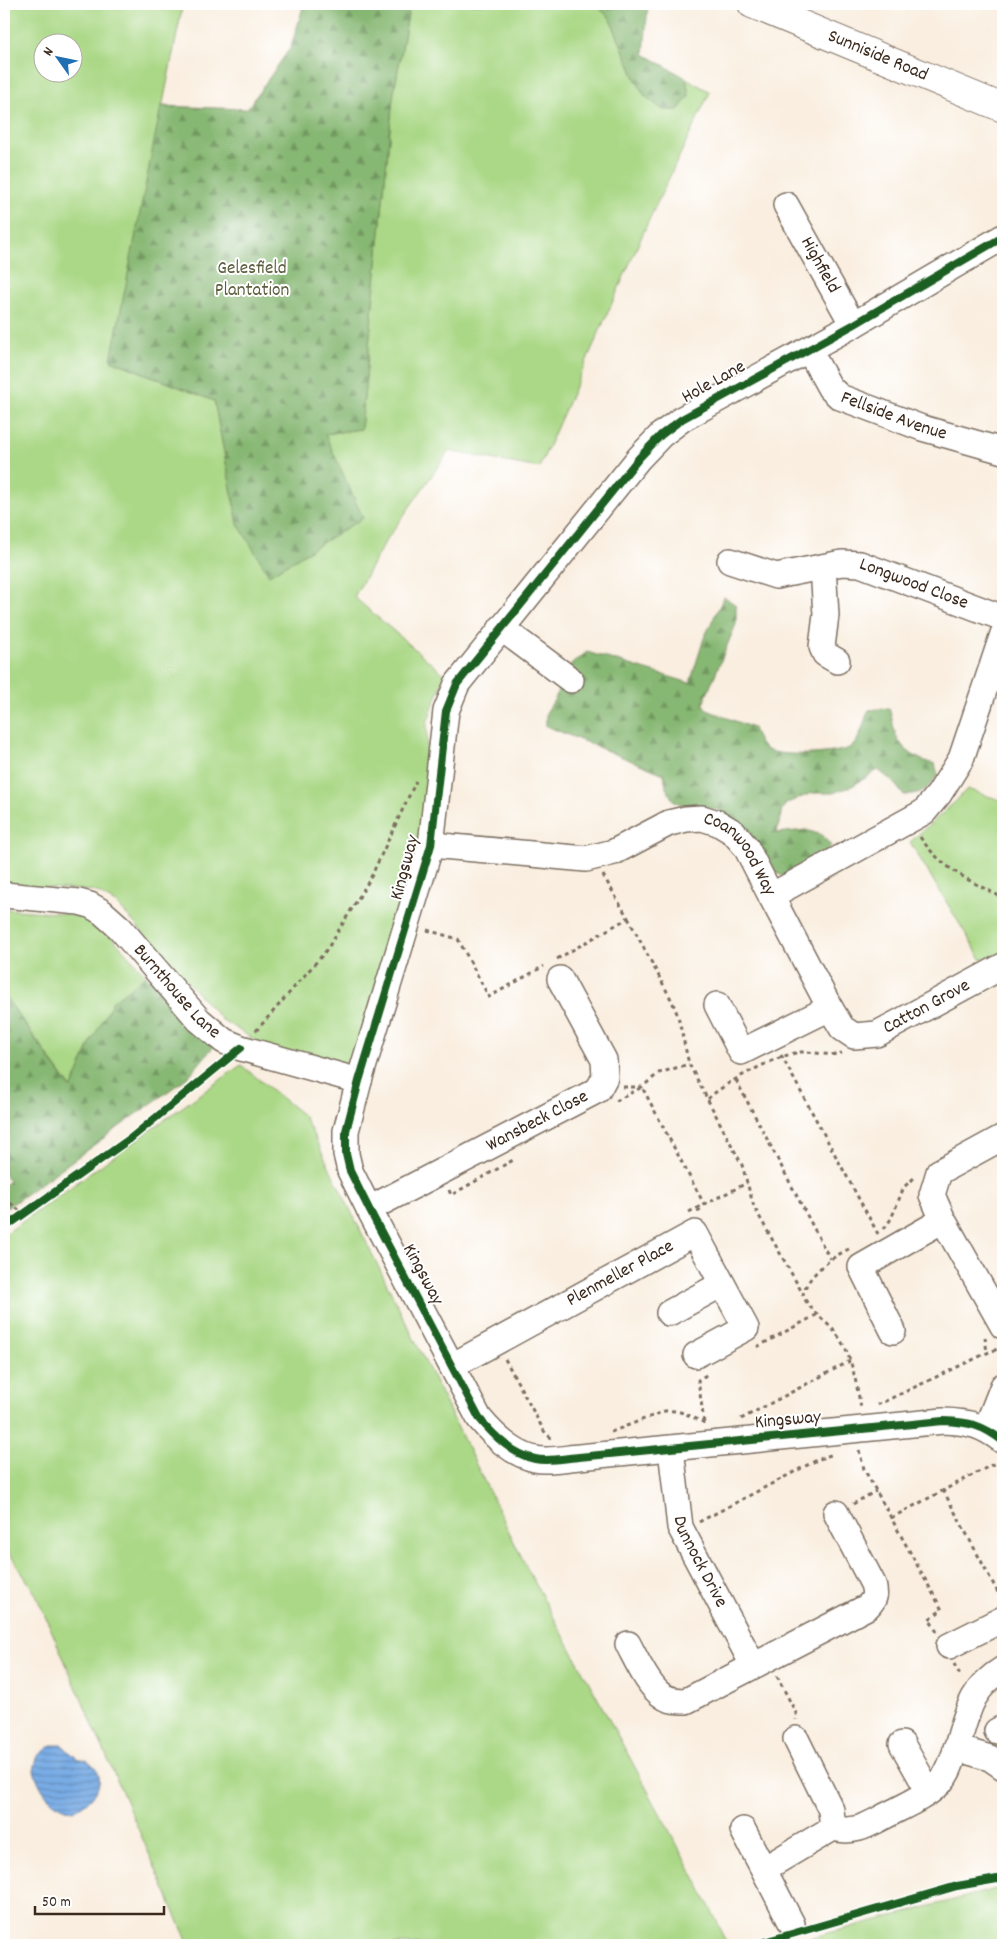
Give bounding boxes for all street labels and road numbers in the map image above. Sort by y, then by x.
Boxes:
street label: Sunniside Road [823,23,932,89]
street label: Highfield [793,232,846,298]
street label: Hole Lane [677,354,751,412]
street label: Fellside Avenue [837,385,950,448]
street label: Longwood Close [855,551,972,617]
street label: Coanwood Way [700,806,782,901]
street label: Kingsway [384,832,428,903]
street label: Burnthouse Lane [126,938,226,1046]
street label: Catton Grove [878,973,975,1042]
street label: Wansbeck Close [482,1084,593,1159]
street label: Plenmeller Place [562,1233,679,1314]
street label: Kingsway [395,1239,450,1311]
street label: Kingsway [754,1405,822,1437]
street label: Dunnock Drive [665,1515,734,1613]

